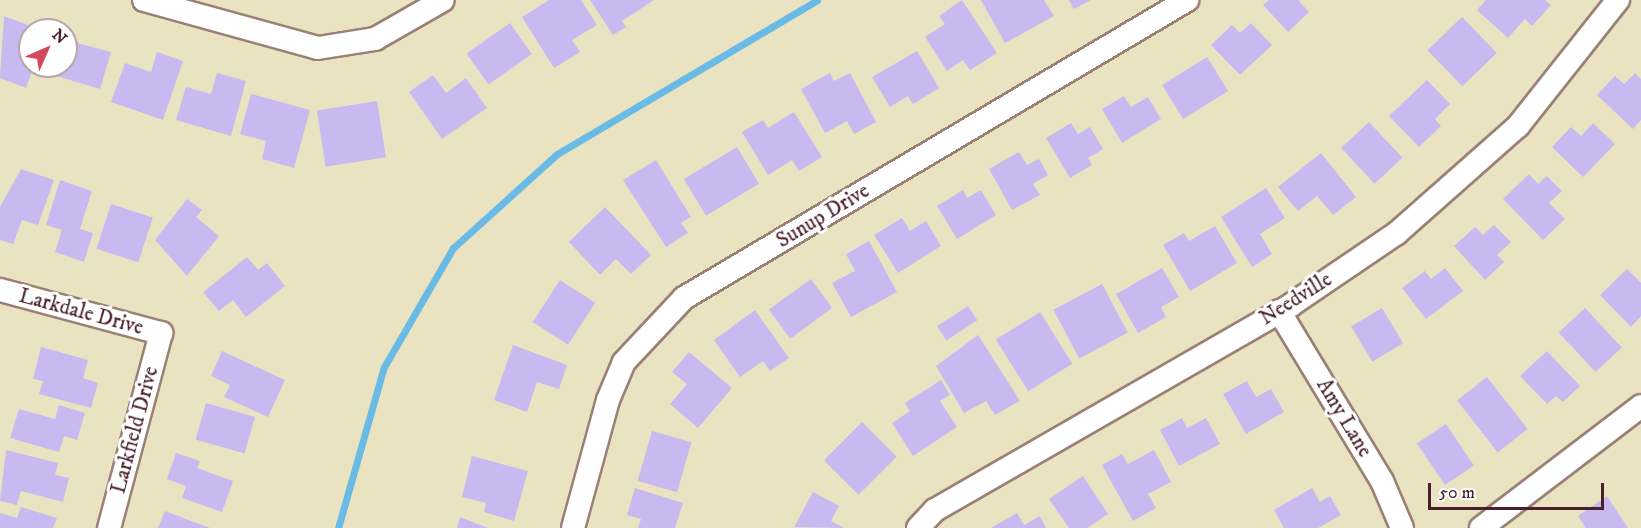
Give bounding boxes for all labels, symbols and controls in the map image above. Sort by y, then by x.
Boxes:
north arrow [18,18,78,78]
text: N [48,25,71,48]
street label: Sunup Drive [772,178,874,254]
street label: Needville [1255,267,1337,331]
street label: Larkdale Drive [16,283,146,341]
street label: Larkfield Drive [106,364,164,496]
street label: Amy Lane [1311,374,1377,462]
scale bar [1431,471,1606,509]
text: 50 m [1439,482,1475,504]

